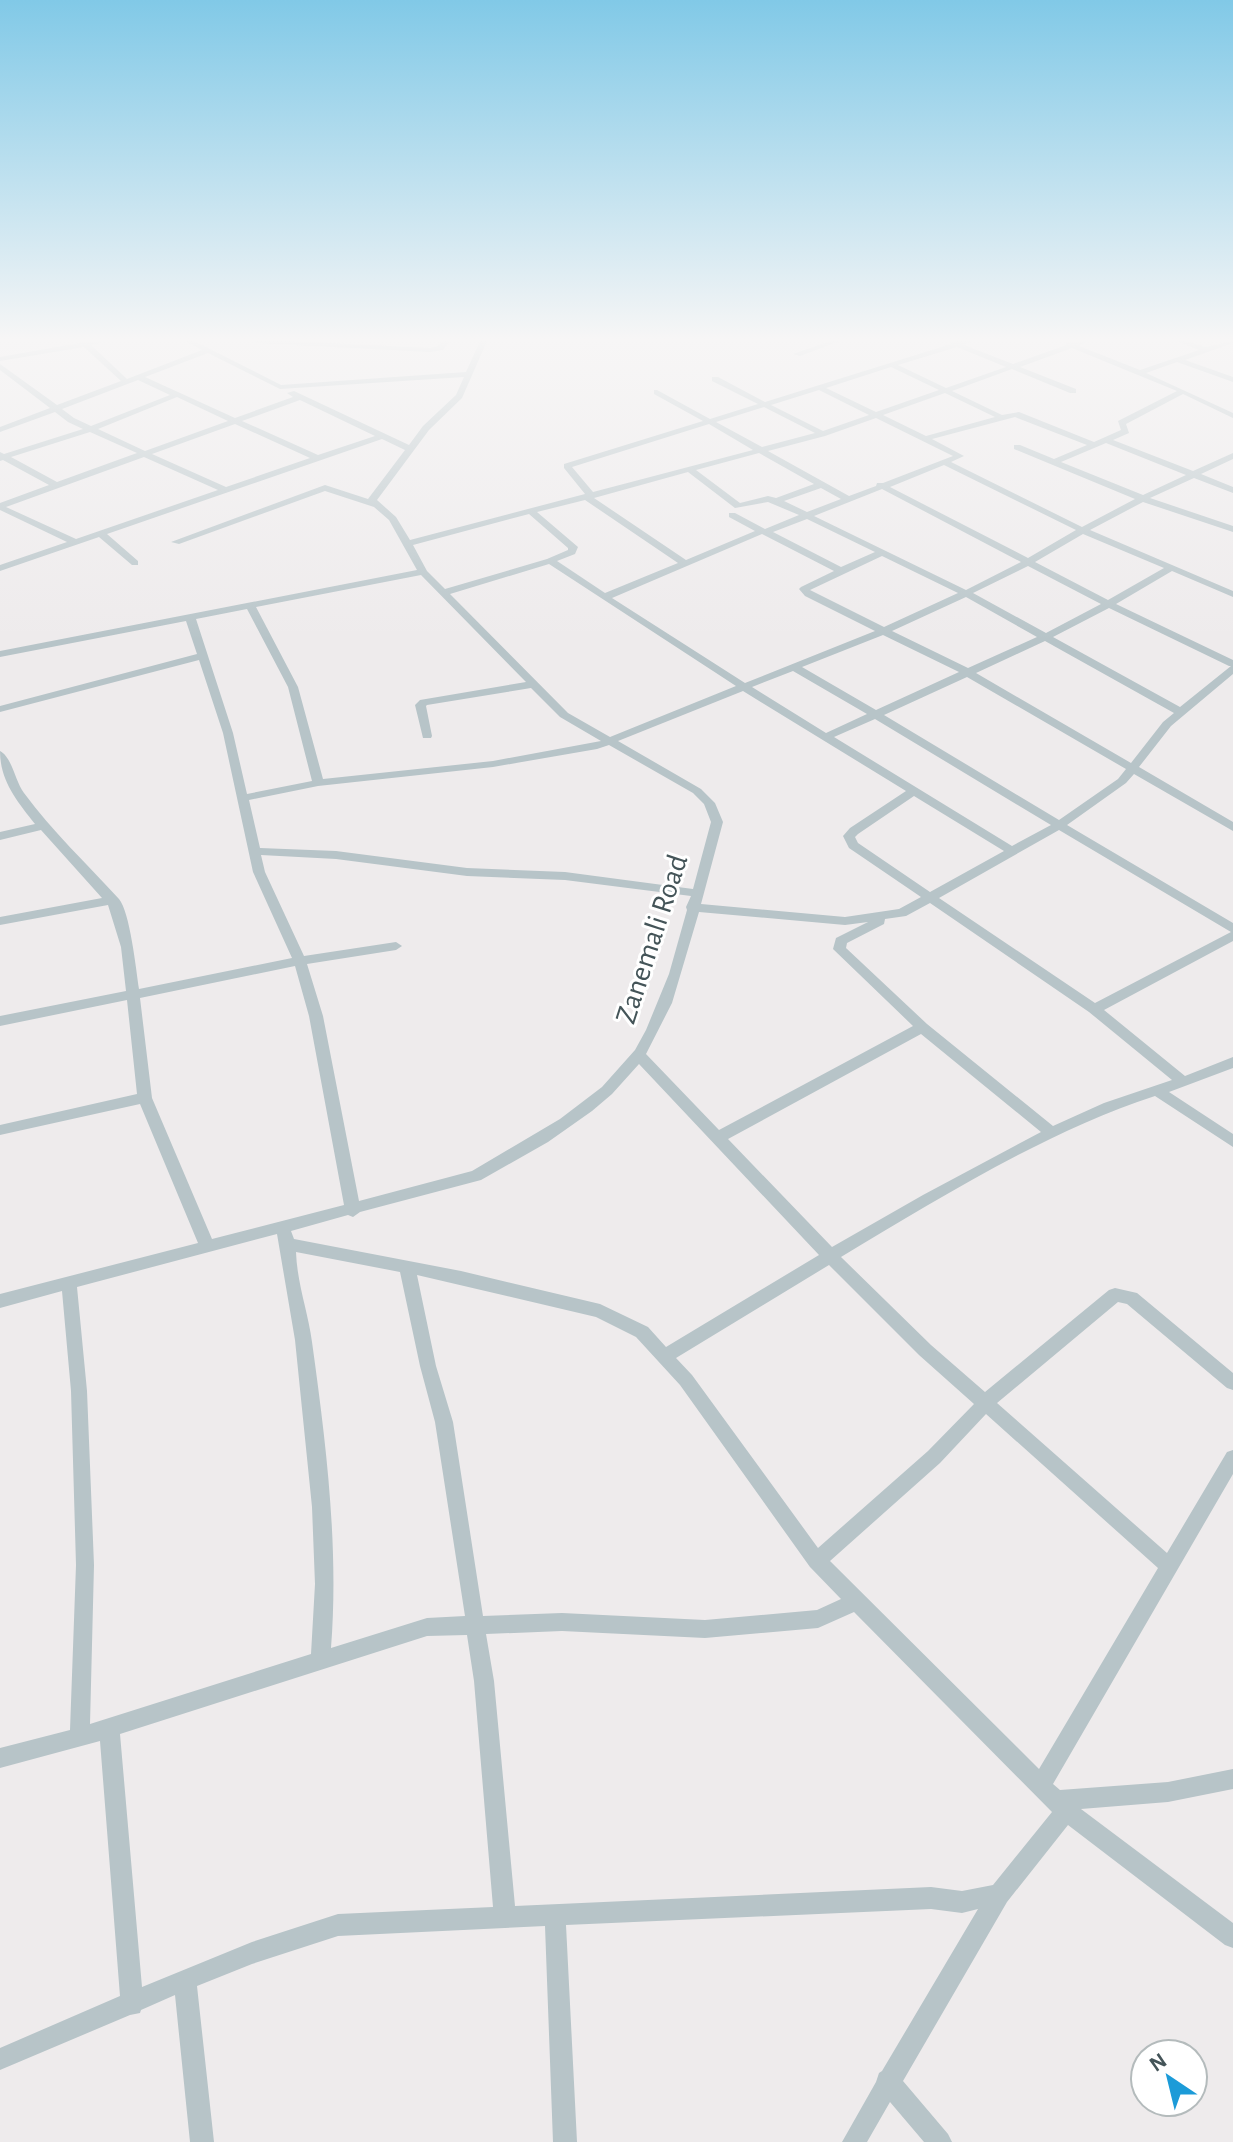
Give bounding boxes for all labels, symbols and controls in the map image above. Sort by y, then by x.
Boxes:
street label: Zanemali Road [611,851,693,1027]
north arrow [1129,2038,1209,2118]
text: N [1146,2049,1171,2076]

